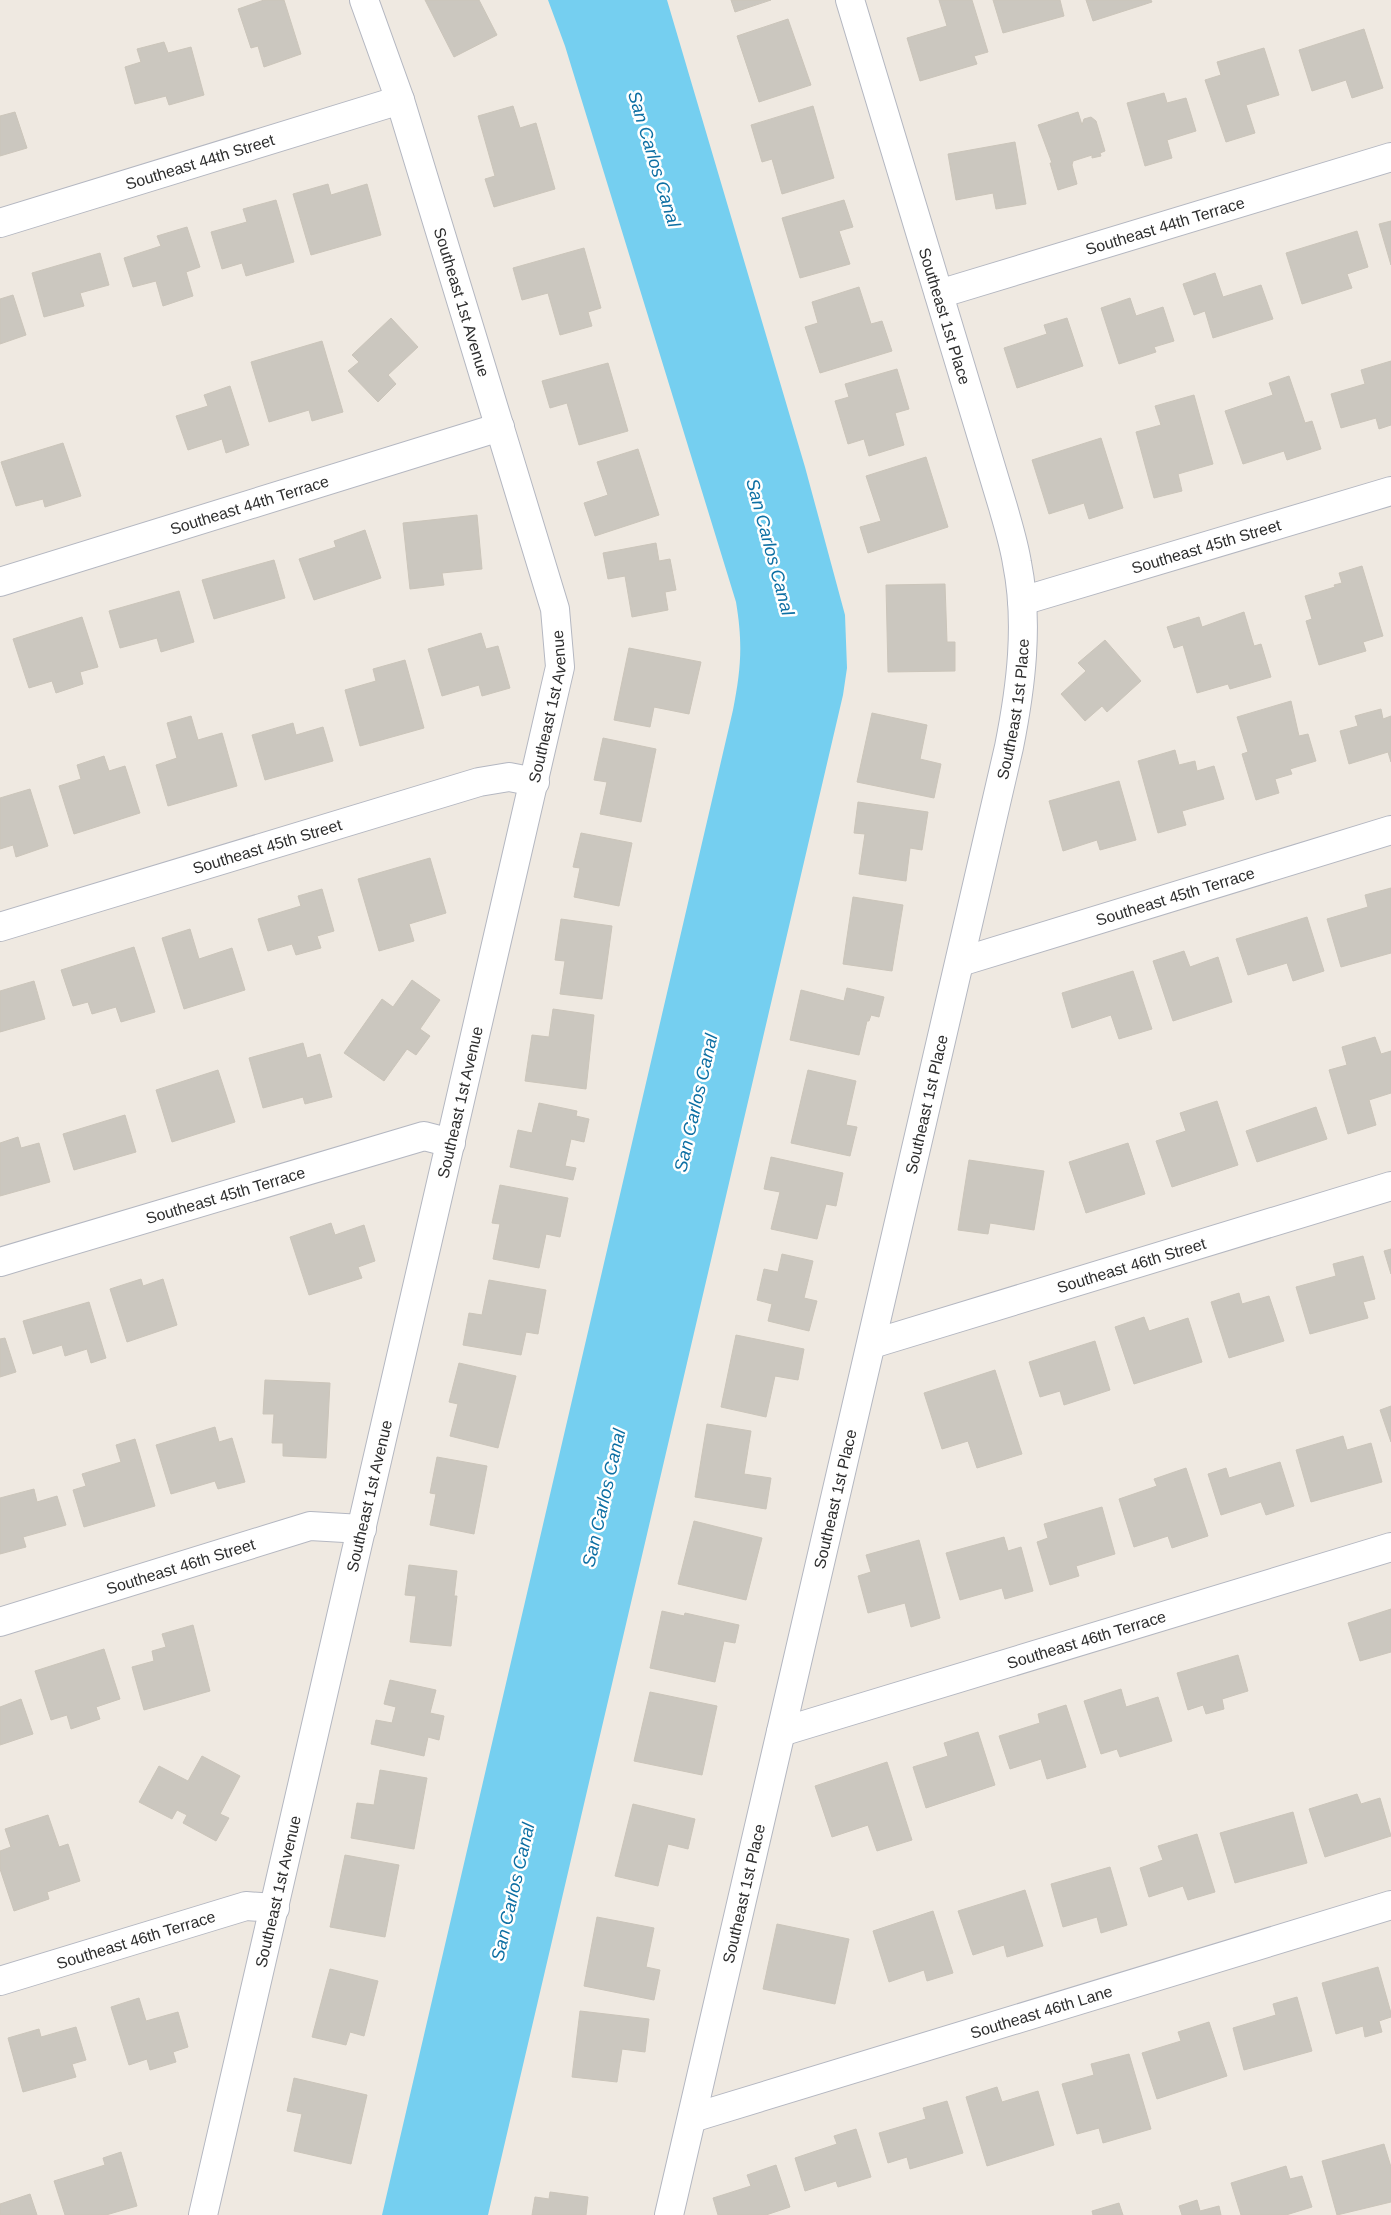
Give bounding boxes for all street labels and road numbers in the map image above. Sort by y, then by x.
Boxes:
street label: Southeast 44th Street [123,131,277,193]
street label: Southeast 44th Terrace [1083,194,1247,258]
street label: Southeast 1st Avenue [431,225,492,379]
street label: Southeast 1st Place [916,246,973,387]
street label: Southeast 44th Terrace [168,473,331,538]
street label: Southeast 45th Street [1129,516,1283,577]
street label: Southeast 1st Avenue [526,629,569,784]
street label: Southeast 1st Place [994,638,1032,781]
street label: Southeast 45th Street [191,816,344,877]
street label: Southeast 45th Terrace [1094,864,1257,929]
street label: Southeast 1st Avenue [434,1025,486,1180]
street label: Southeast 1st Place [902,1033,951,1176]
street label: Southeast 45th Terrace [144,1164,307,1227]
street label: Southeast 46th Street [1055,1235,1208,1296]
street label: Southeast 1st Avenue [344,1418,395,1574]
street label: Southeast 1st Place [811,1428,860,1570]
street label: Southeast 46th Street [104,1535,258,1598]
street label: Southeast 46th Terrace [1005,1608,1168,1672]
street label: Southeast 1st Avenue [252,1814,304,1969]
street label: Southeast 1st Place [720,1822,768,1965]
street label: Southeast 46th Terrace [54,1908,218,1972]
street label: Southeast 46th Lane [968,1982,1115,2042]

